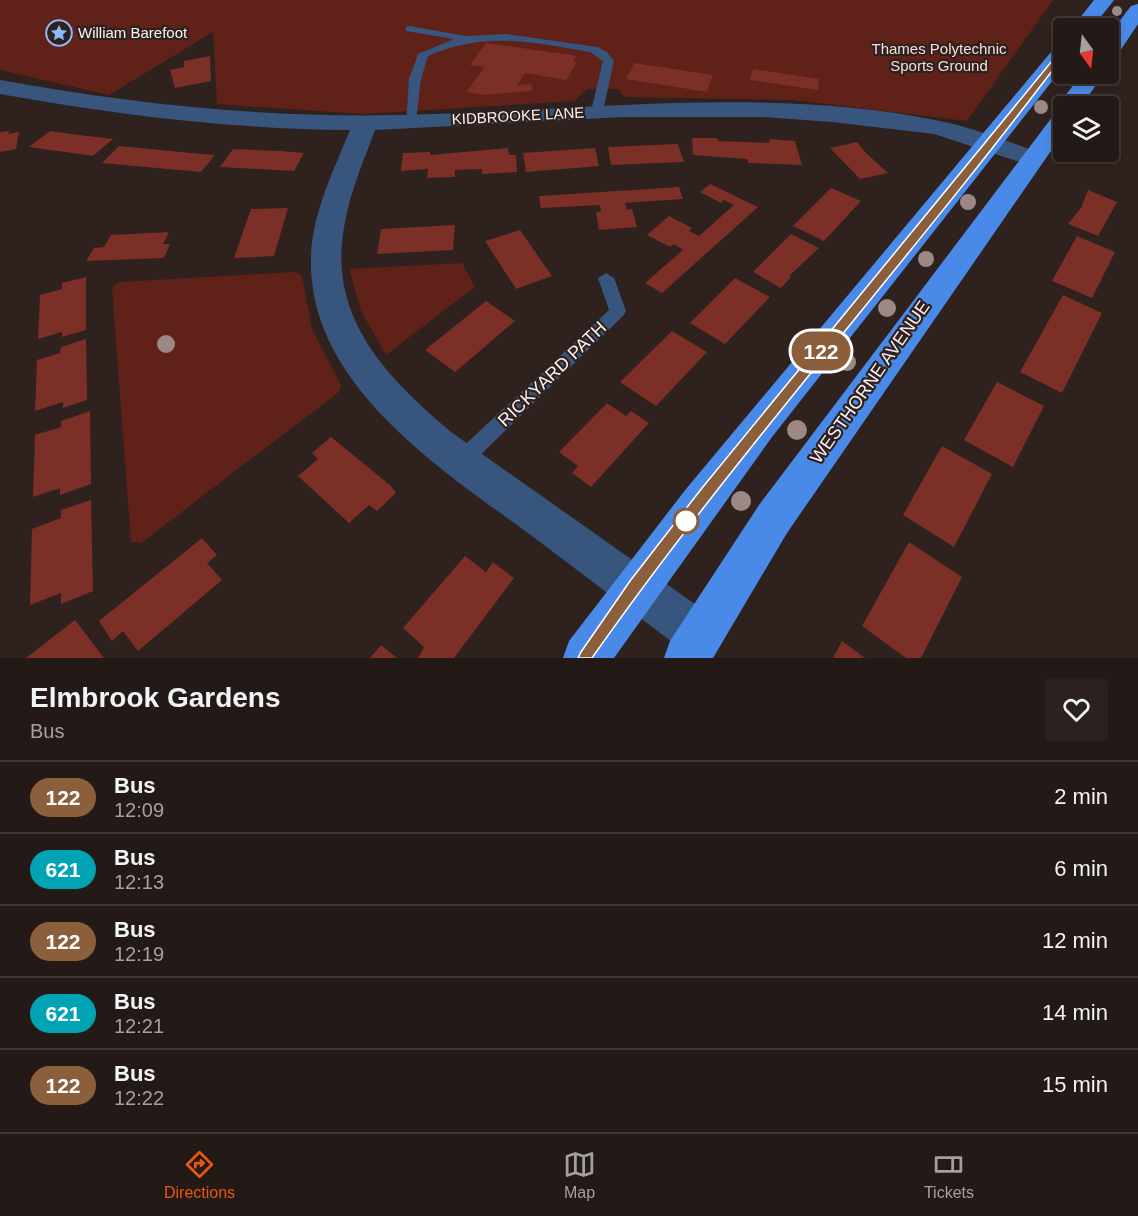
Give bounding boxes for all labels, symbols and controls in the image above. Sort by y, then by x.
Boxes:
place icon: William Barefoot [44,18,74,48]
north arrow [1053,18,1119,84]
map controls [1053,18,1119,162]
place label: William Barefoot [78,24,188,41]
park label: Thames Polytechnic Sports Ground [871,40,1007,74]
button: layers [1053,96,1119,162]
street label: KIDBROOKE LANE [451,104,585,127]
street label: WESTHORNE AVENUE [806,297,934,467]
street label: RICKYARD PATH [494,317,610,431]
line badge: 122 [786,332,856,370]
text: 122 [803,340,839,363]
unlabelled marker [673,508,699,534]
button: heart [1045,678,1108,741]
text: Elmbrook Gardens [30,682,281,713]
text: Bus [30,720,64,742]
text: Bus [114,773,156,798]
text: 2 min [1054,784,1108,809]
text: 122 [45,786,81,809]
text: 12:09 [114,799,164,821]
text: Bus [114,845,156,870]
text: 6 min [1054,856,1108,881]
text: 621 [45,858,81,881]
text: 12:13 [114,871,164,893]
text: Bus [114,917,156,942]
text: 12 min [1042,928,1108,953]
text: 122 [45,930,81,953]
text: 12:19 [114,943,164,965]
text: Bus [114,989,156,1014]
text: 14 min [1042,1000,1108,1025]
text: 621 [45,1002,81,1025]
text: 12:21 [114,1015,164,1037]
text: Bus [114,1061,156,1086]
text: 15 min [1042,1072,1108,1097]
text: 122 [45,1074,81,1097]
text: 12:22 [114,1087,164,1109]
tab: Directions [164,1148,235,1202]
tab: Map [563,1148,596,1202]
tab: Tickets [924,1148,974,1202]

